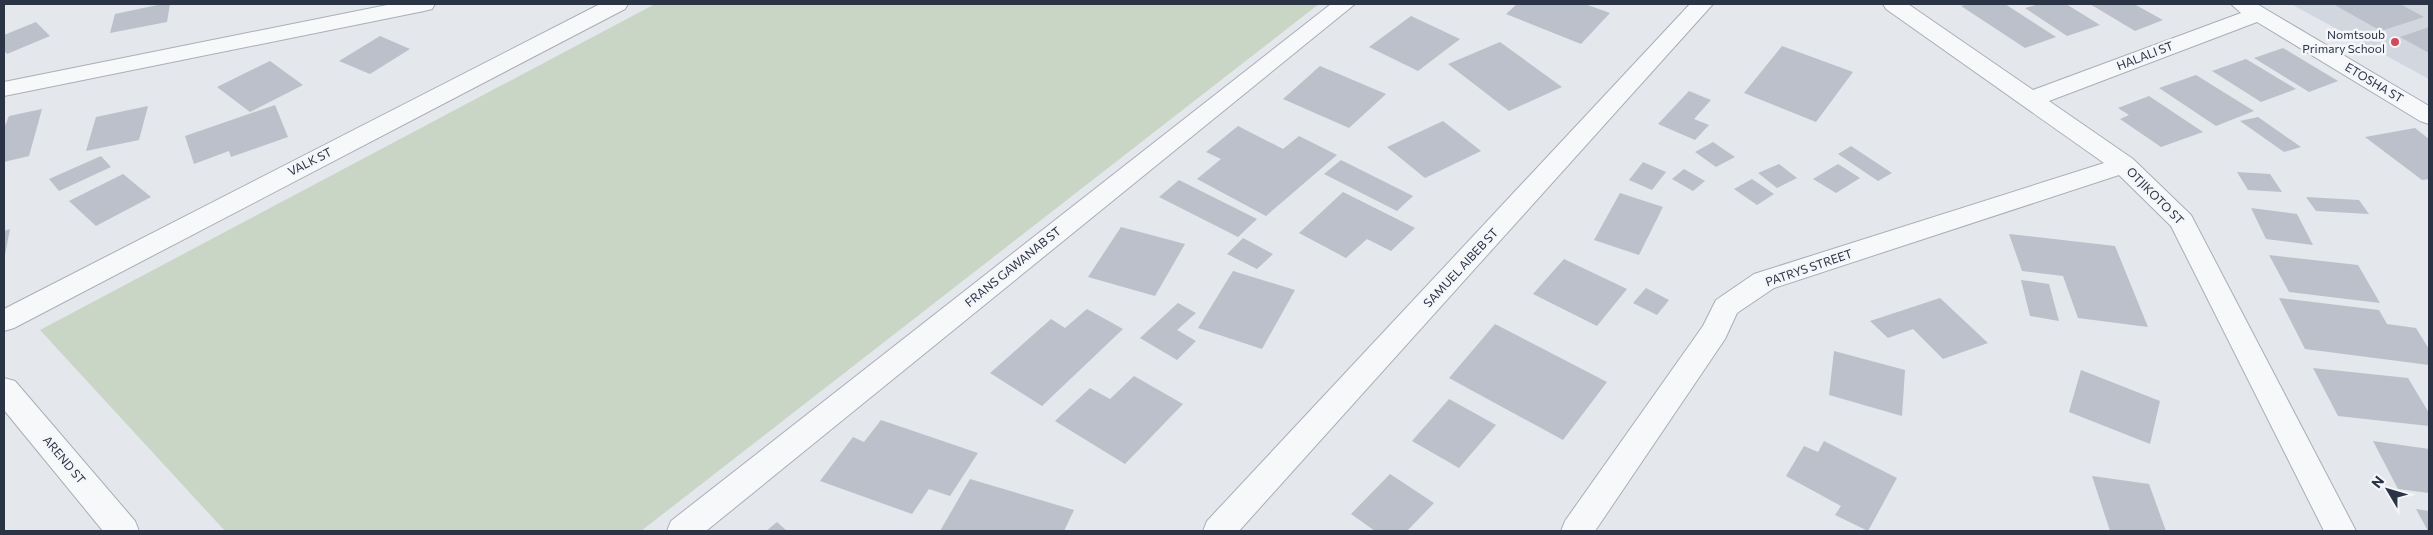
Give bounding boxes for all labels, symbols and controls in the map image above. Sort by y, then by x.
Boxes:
place label: Nomtsoub Primary School [2302,27,2385,55]
marker: Nomtsoub Primary School [2389,36,2401,48]
street label: HALALI ST [2114,38,2175,72]
street label: ETOSHA ST [2343,59,2406,105]
street label: VALK ST [285,144,334,178]
street label: OTJIKOTO ST [2124,164,2187,228]
street label: FRANS GAWANAB ST [962,223,1063,309]
street label: SAMUEL AIBEB ST [1420,225,1501,310]
street label: PATRYS STREET [1763,246,1854,288]
street label: AREND ST [41,433,89,486]
north arrow [2363,465,2413,515]
text: N [2367,472,2387,491]

